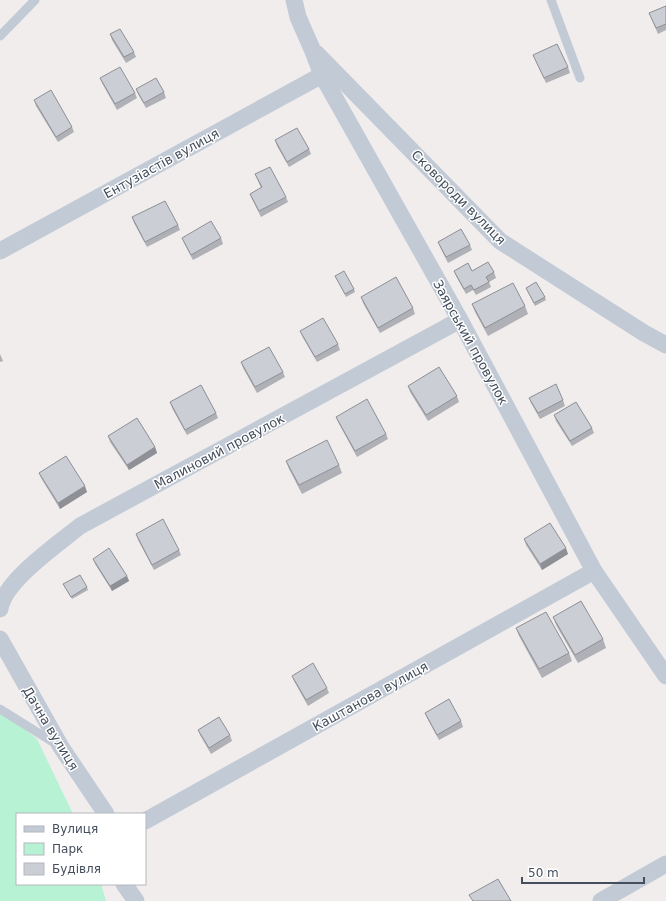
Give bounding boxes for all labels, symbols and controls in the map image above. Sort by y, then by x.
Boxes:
street label: Ентузіастів вулиця [101,126,221,201]
street label: Сковороди вулиця [408,147,509,248]
street label: Заярський провулок [430,277,511,407]
street label: Малиновий провулок [152,411,287,492]
street label: Каштанова вулиця [310,658,431,734]
street label: Дачна вулиця [20,684,82,773]
legend [16,813,146,885]
text: Вулиця [52,822,98,836]
text: Парк [52,842,83,856]
scale bar [522,859,644,885]
text: Будівля [52,862,101,876]
text: 50 m [528,866,559,880]

